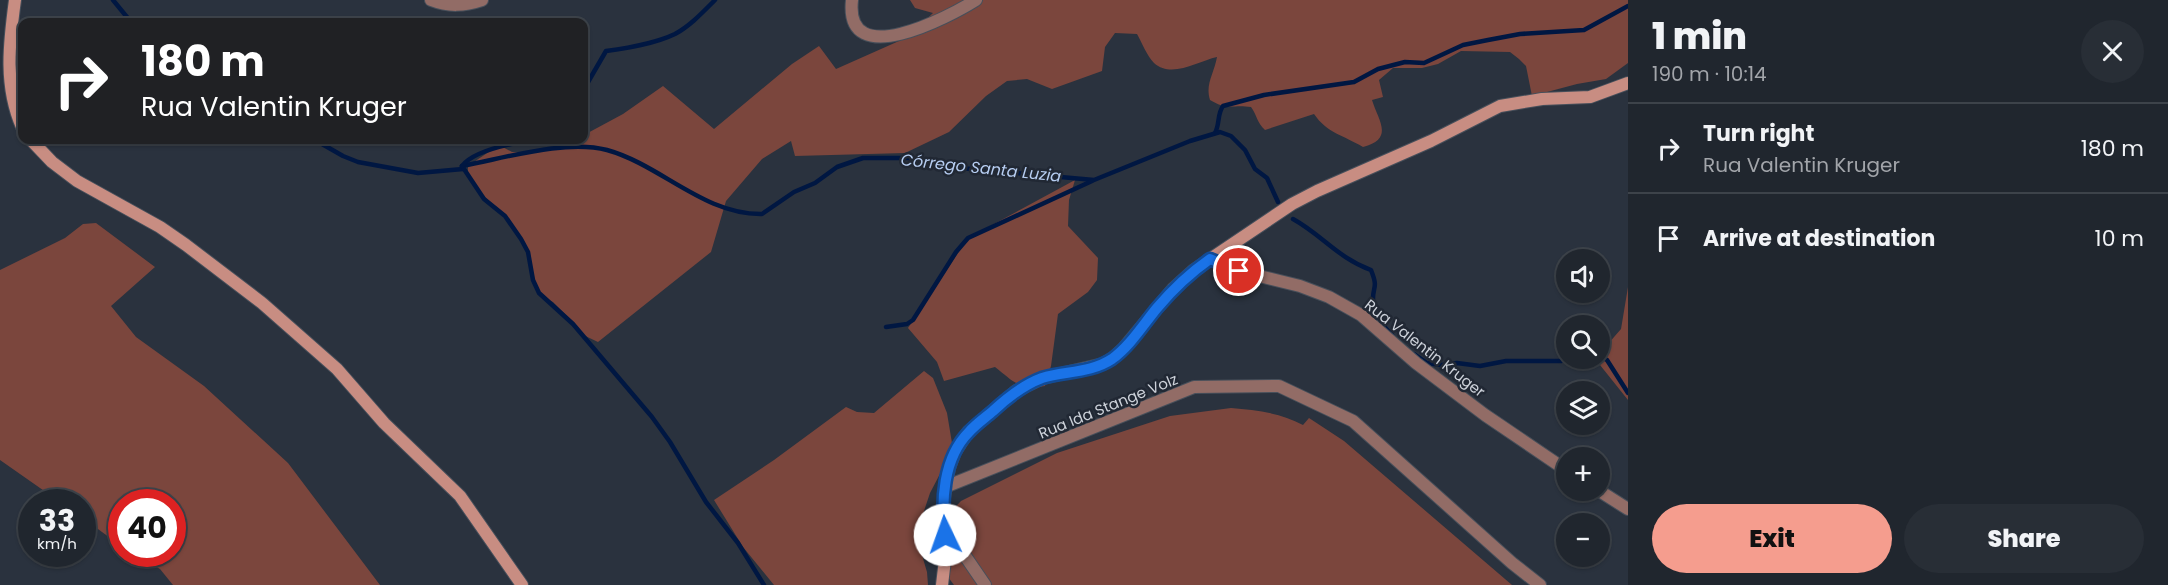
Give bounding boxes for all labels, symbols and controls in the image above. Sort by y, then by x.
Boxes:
text: 1 min [1652,11,1747,62]
button: close [2081,20,2144,83]
text: 180 m [141,32,265,91]
icon: right [42,42,120,120]
text: 190 m · 10:14 [1652,60,1767,88]
text: Rua Valentin Kruger [141,88,407,125]
text: Turn right [1703,118,1814,149]
icon: right [1652,132,1685,165]
text: 180 m [2081,133,2144,164]
water label: Córrego Santa Luzia [900,148,1063,188]
text: Rua Valentin Kruger [1703,151,1900,179]
icon: arrive [1652,222,1685,255]
text: Arrive at destination [1703,223,1935,254]
text: 10 m [2095,223,2144,254]
pin [1213,245,1264,296]
map controls [1556,249,1610,567]
button: sound [1556,249,1610,303]
icon: arrive [1222,254,1255,287]
street label: Rua Valentin Kruger [1360,294,1490,402]
button: search [1556,315,1610,369]
street label: Rua Ida Stange Volz [1035,368,1181,444]
button: layers [1556,381,1610,435]
button: + [1556,447,1610,501]
speed limit sign: 40 [108,489,186,567]
text: 33 [39,499,75,542]
position arrow [913,503,977,567]
button: Exit [1652,504,1892,573]
button: Share [1904,504,2144,573]
button: − [1556,513,1610,567]
text: km/h [37,533,77,554]

